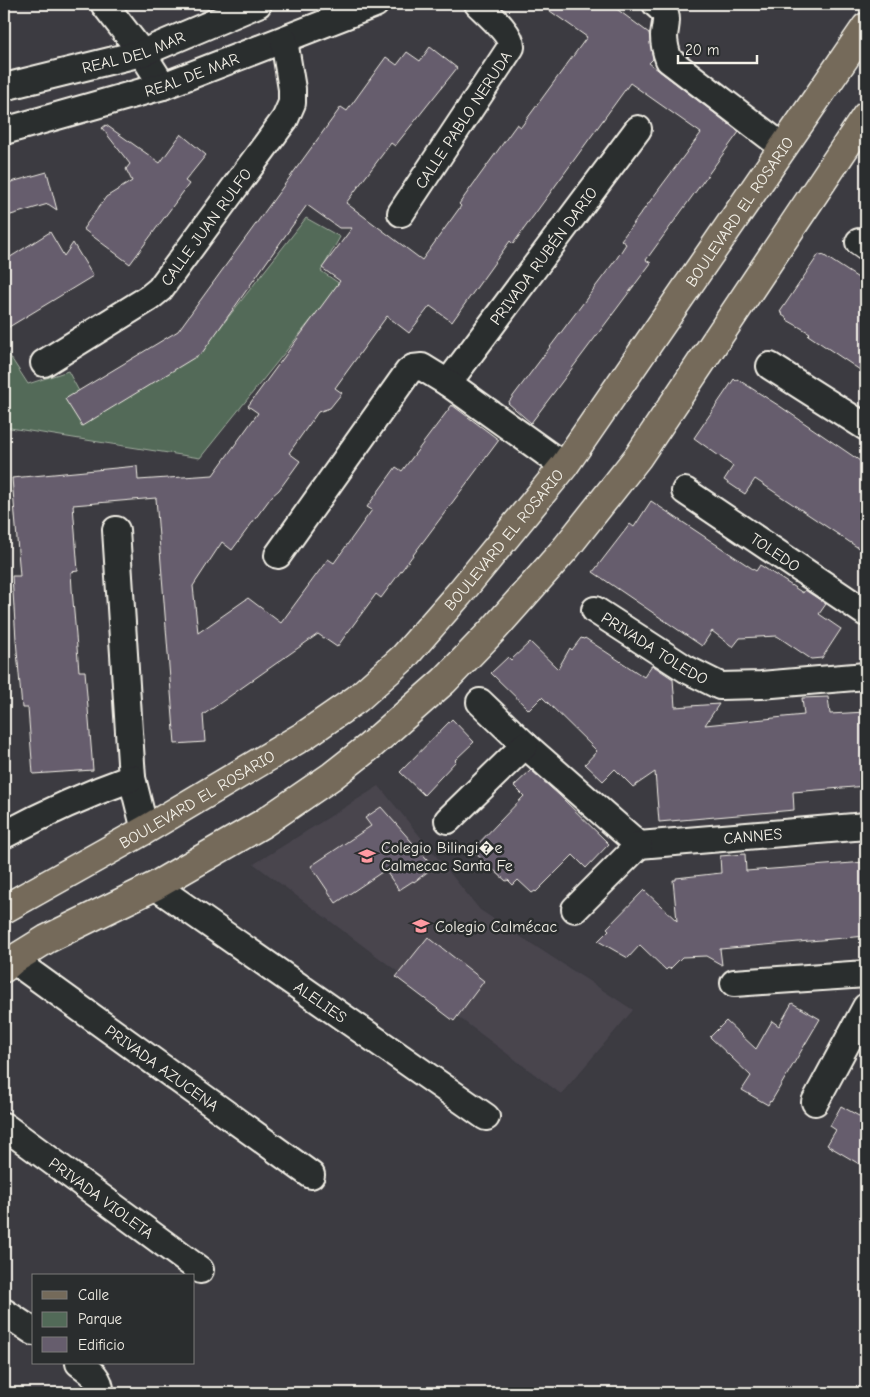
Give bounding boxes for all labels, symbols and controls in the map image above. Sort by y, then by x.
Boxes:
street label: REAL DEL MAR [80,28,188,77]
scale bar [678,32,756,64]
text: 20 m [685,41,719,59]
street label: CALLE PABLO NERUDA [412,48,516,192]
street label: REAL DE MAR [143,49,242,101]
street label: BOULEVARD EL ROSARIO [682,134,798,290]
street label: CALLE JUAN RULFO [158,165,256,290]
street label: PRIVADA RUBÉN DARIO [487,184,601,329]
street label: BOULEVARD EL ROSARIO [441,466,568,614]
street label: TOLEDO [747,530,803,576]
street label: PRIVADA TOLEDO [598,609,711,689]
street label: BOULEVARD EL ROSARIO [116,747,278,853]
street label: CANNES [723,825,783,848]
place label: Colegio Bilingi�e Calmecac Santa Fe [381,839,513,875]
school or university icon: Colegio Bilingi�e Calmecac Santa Fe [357,846,377,866]
school or university icon: Colegio Calmécac [411,916,431,936]
place label: Colegio Calmécac [435,918,558,936]
street label: ALELIES [290,978,350,1027]
street label: PRIVADA AZUCENA [101,1022,222,1115]
street label: PRIVADA VIOLETA [45,1154,157,1243]
legend [32,1274,195,1364]
text: Calle [78,1286,110,1304]
text: Parque [78,1310,123,1328]
text: Edificio [78,1336,125,1354]

